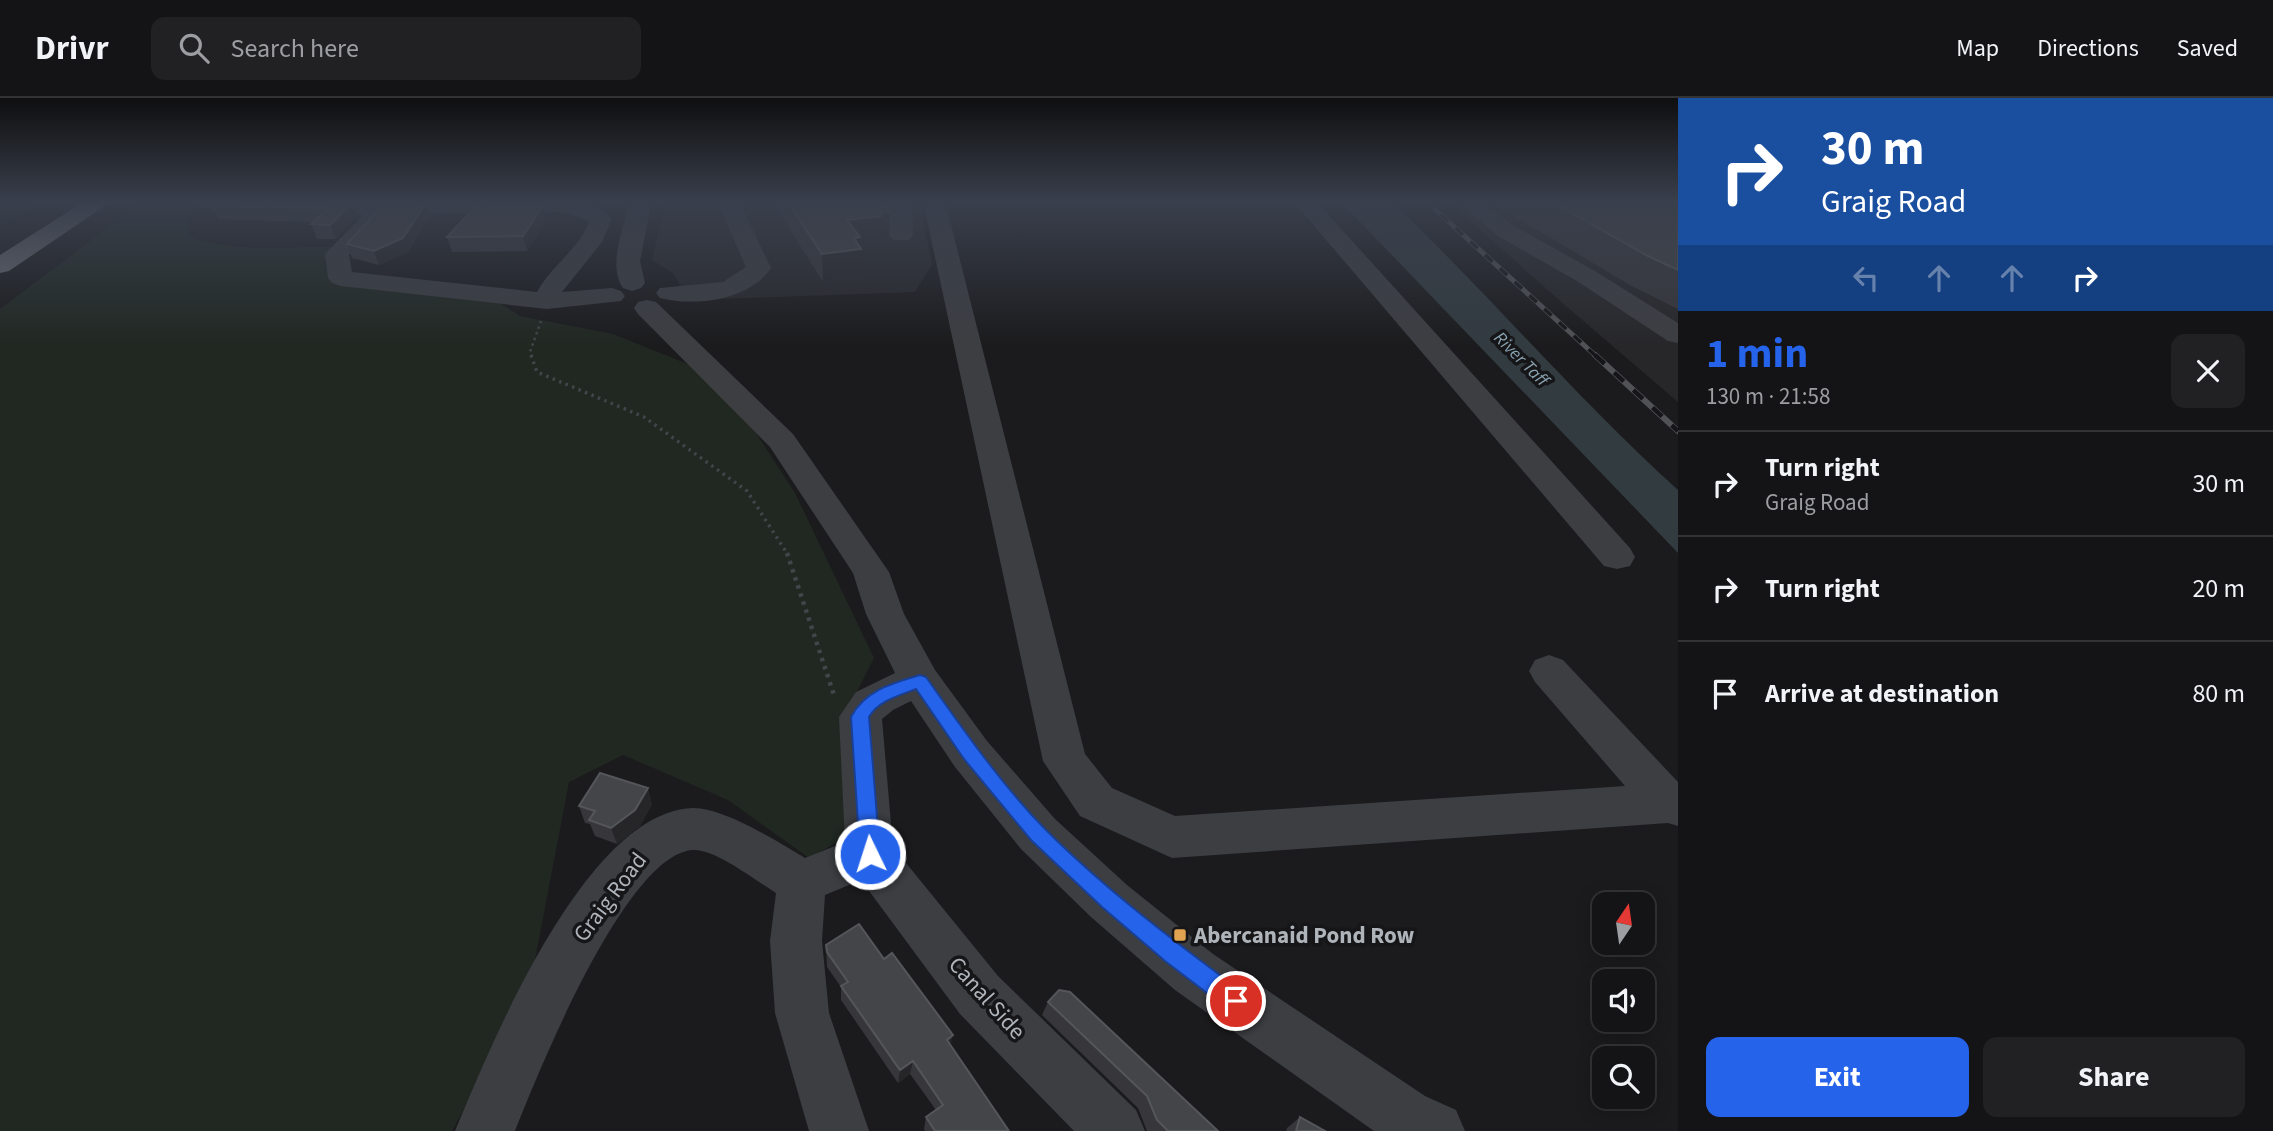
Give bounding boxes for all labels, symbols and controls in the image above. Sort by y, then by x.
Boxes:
search box [151,17,641,80]
text: Drivr [35,25,109,72]
icon: search [175,29,213,67]
text: Search here [231,30,359,67]
text: Map [1956,31,1999,66]
text: Directions [2037,31,2139,66]
text: Saved [2177,31,2238,66]
text: 30 m [1821,114,1925,184]
icon: right [1706,126,1797,217]
text: Graig Road [1821,179,1966,225]
icon: left [1847,259,1885,297]
icon: ahead [1920,259,1958,297]
icon: ahead [1993,259,2031,297]
icon: right [2066,259,2104,297]
text: 1 min [1706,324,1808,384]
water label: River Taff [1488,326,1555,393]
button: close [2171,334,2245,408]
text: 130 m · 21:58 [1706,380,1830,413]
text: Turn right [1765,449,1880,486]
icon: right [1706,465,1744,503]
text: 30 m [2192,465,2245,502]
text: Graig Road [1765,486,1869,519]
icon: right [1706,570,1744,608]
text: Turn right [1765,570,1880,607]
text: 20 m [2192,570,2245,607]
icon: arrive [1706,675,1744,713]
text: Arrive at destination [1765,675,1999,712]
text: 80 m [2192,675,2245,712]
position arrow [833,817,907,891]
street label: Graig Road [565,845,655,949]
north arrow [1592,892,1656,956]
map controls [1592,892,1655,1109]
place label: Abercanaid Pond Row [1193,919,1415,952]
marker: Abercanaid Pond Row [1172,927,1188,943]
street label: Canal Side [941,949,1033,1047]
button: sound [1592,969,1655,1032]
pin [1206,971,1266,1031]
icon: arrive [1217,982,1255,1020]
button: Exit [1706,1037,1969,1117]
button: Share [1983,1037,2245,1117]
button: search [1592,1046,1655,1109]

